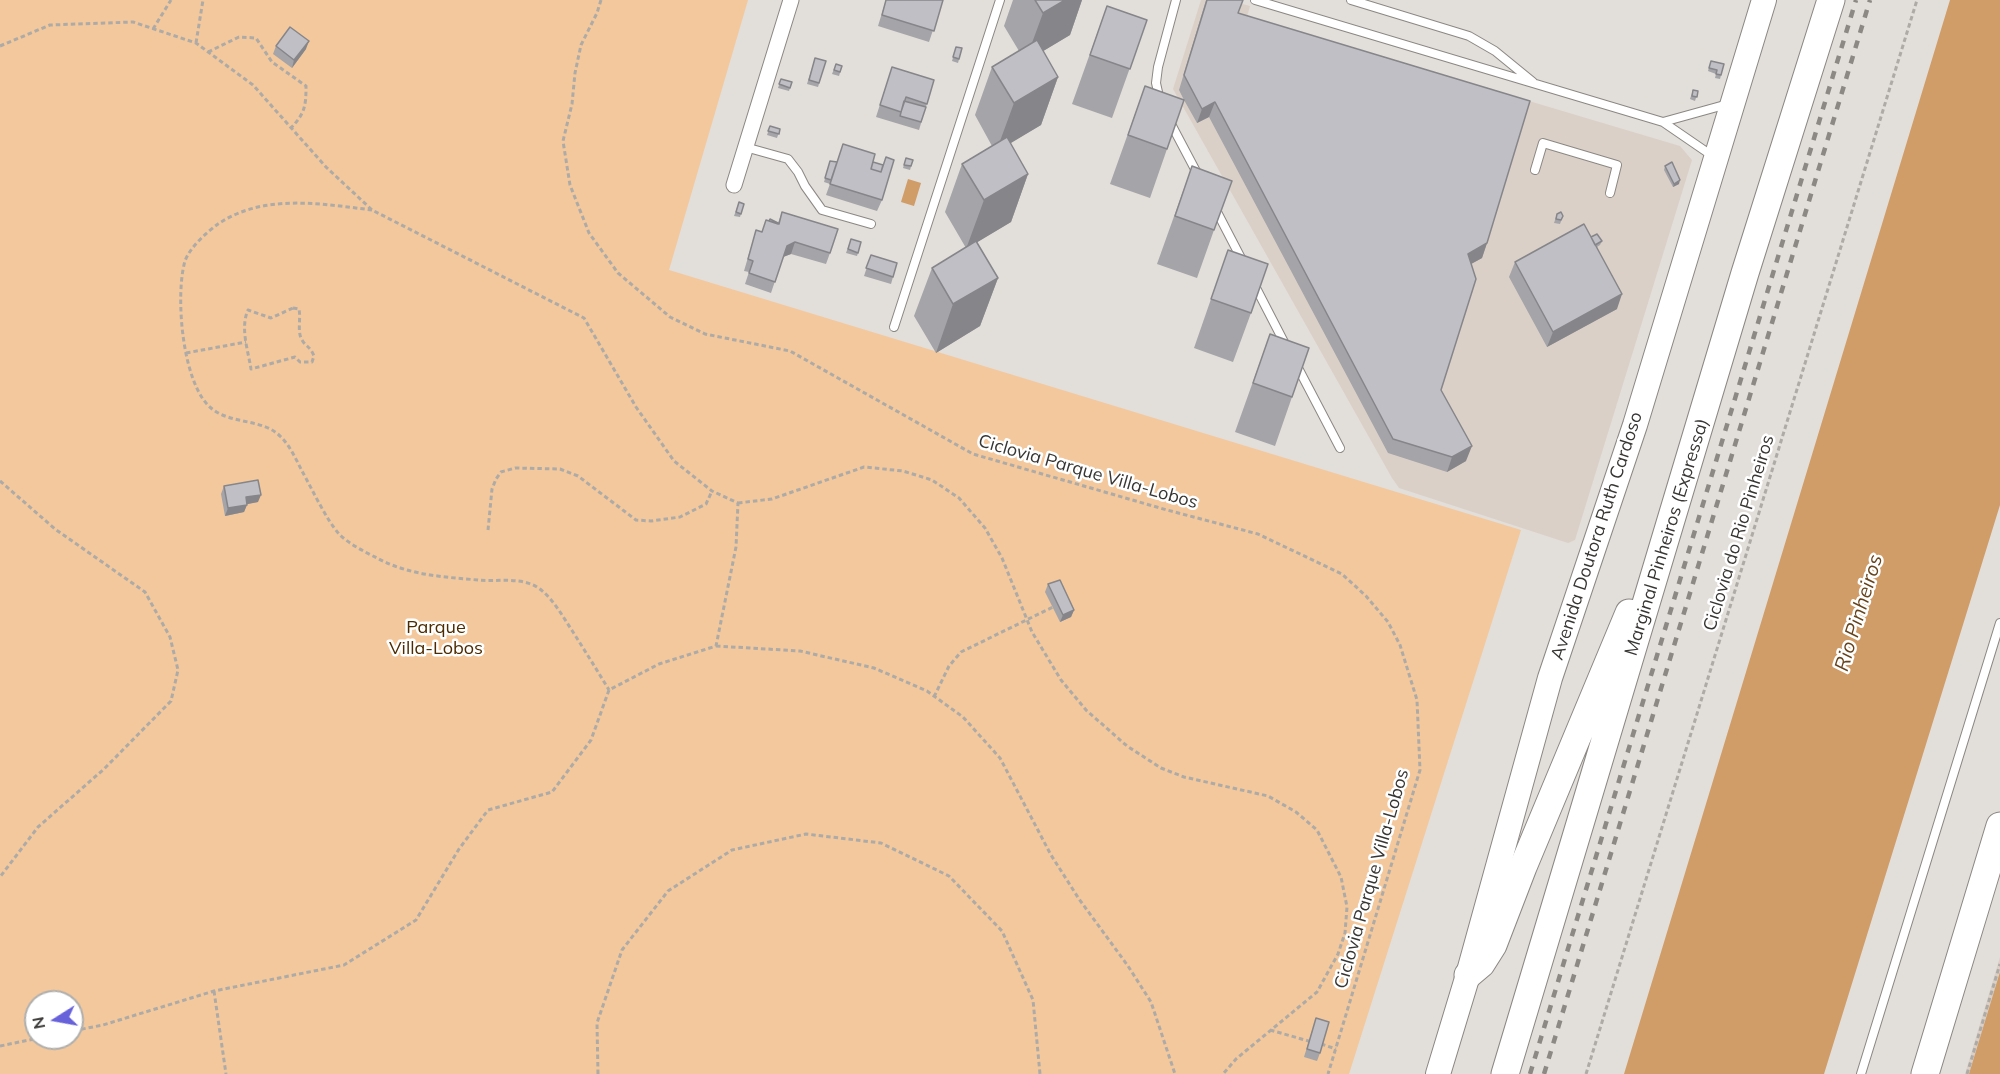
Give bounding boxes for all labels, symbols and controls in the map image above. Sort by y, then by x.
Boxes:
street label: Avenida Doutora Ruth Cardoso [1547,409,1647,663]
street label: Marginal Pinheiros (Expressa) [1621,416,1713,658]
street label: Ciclovia Parque Villa-Lobos [976,430,1200,514]
street label: Ciclovia do Rio Pinheiros [1699,433,1779,633]
water label: Rio Pinheiros [1830,552,1888,674]
park label: Parque Villa-Lobos [389,617,483,660]
street label: Ciclovia Parque Villa-Lobos [1330,767,1414,991]
north arrow [24,990,84,1050]
text: N [27,1015,49,1031]

